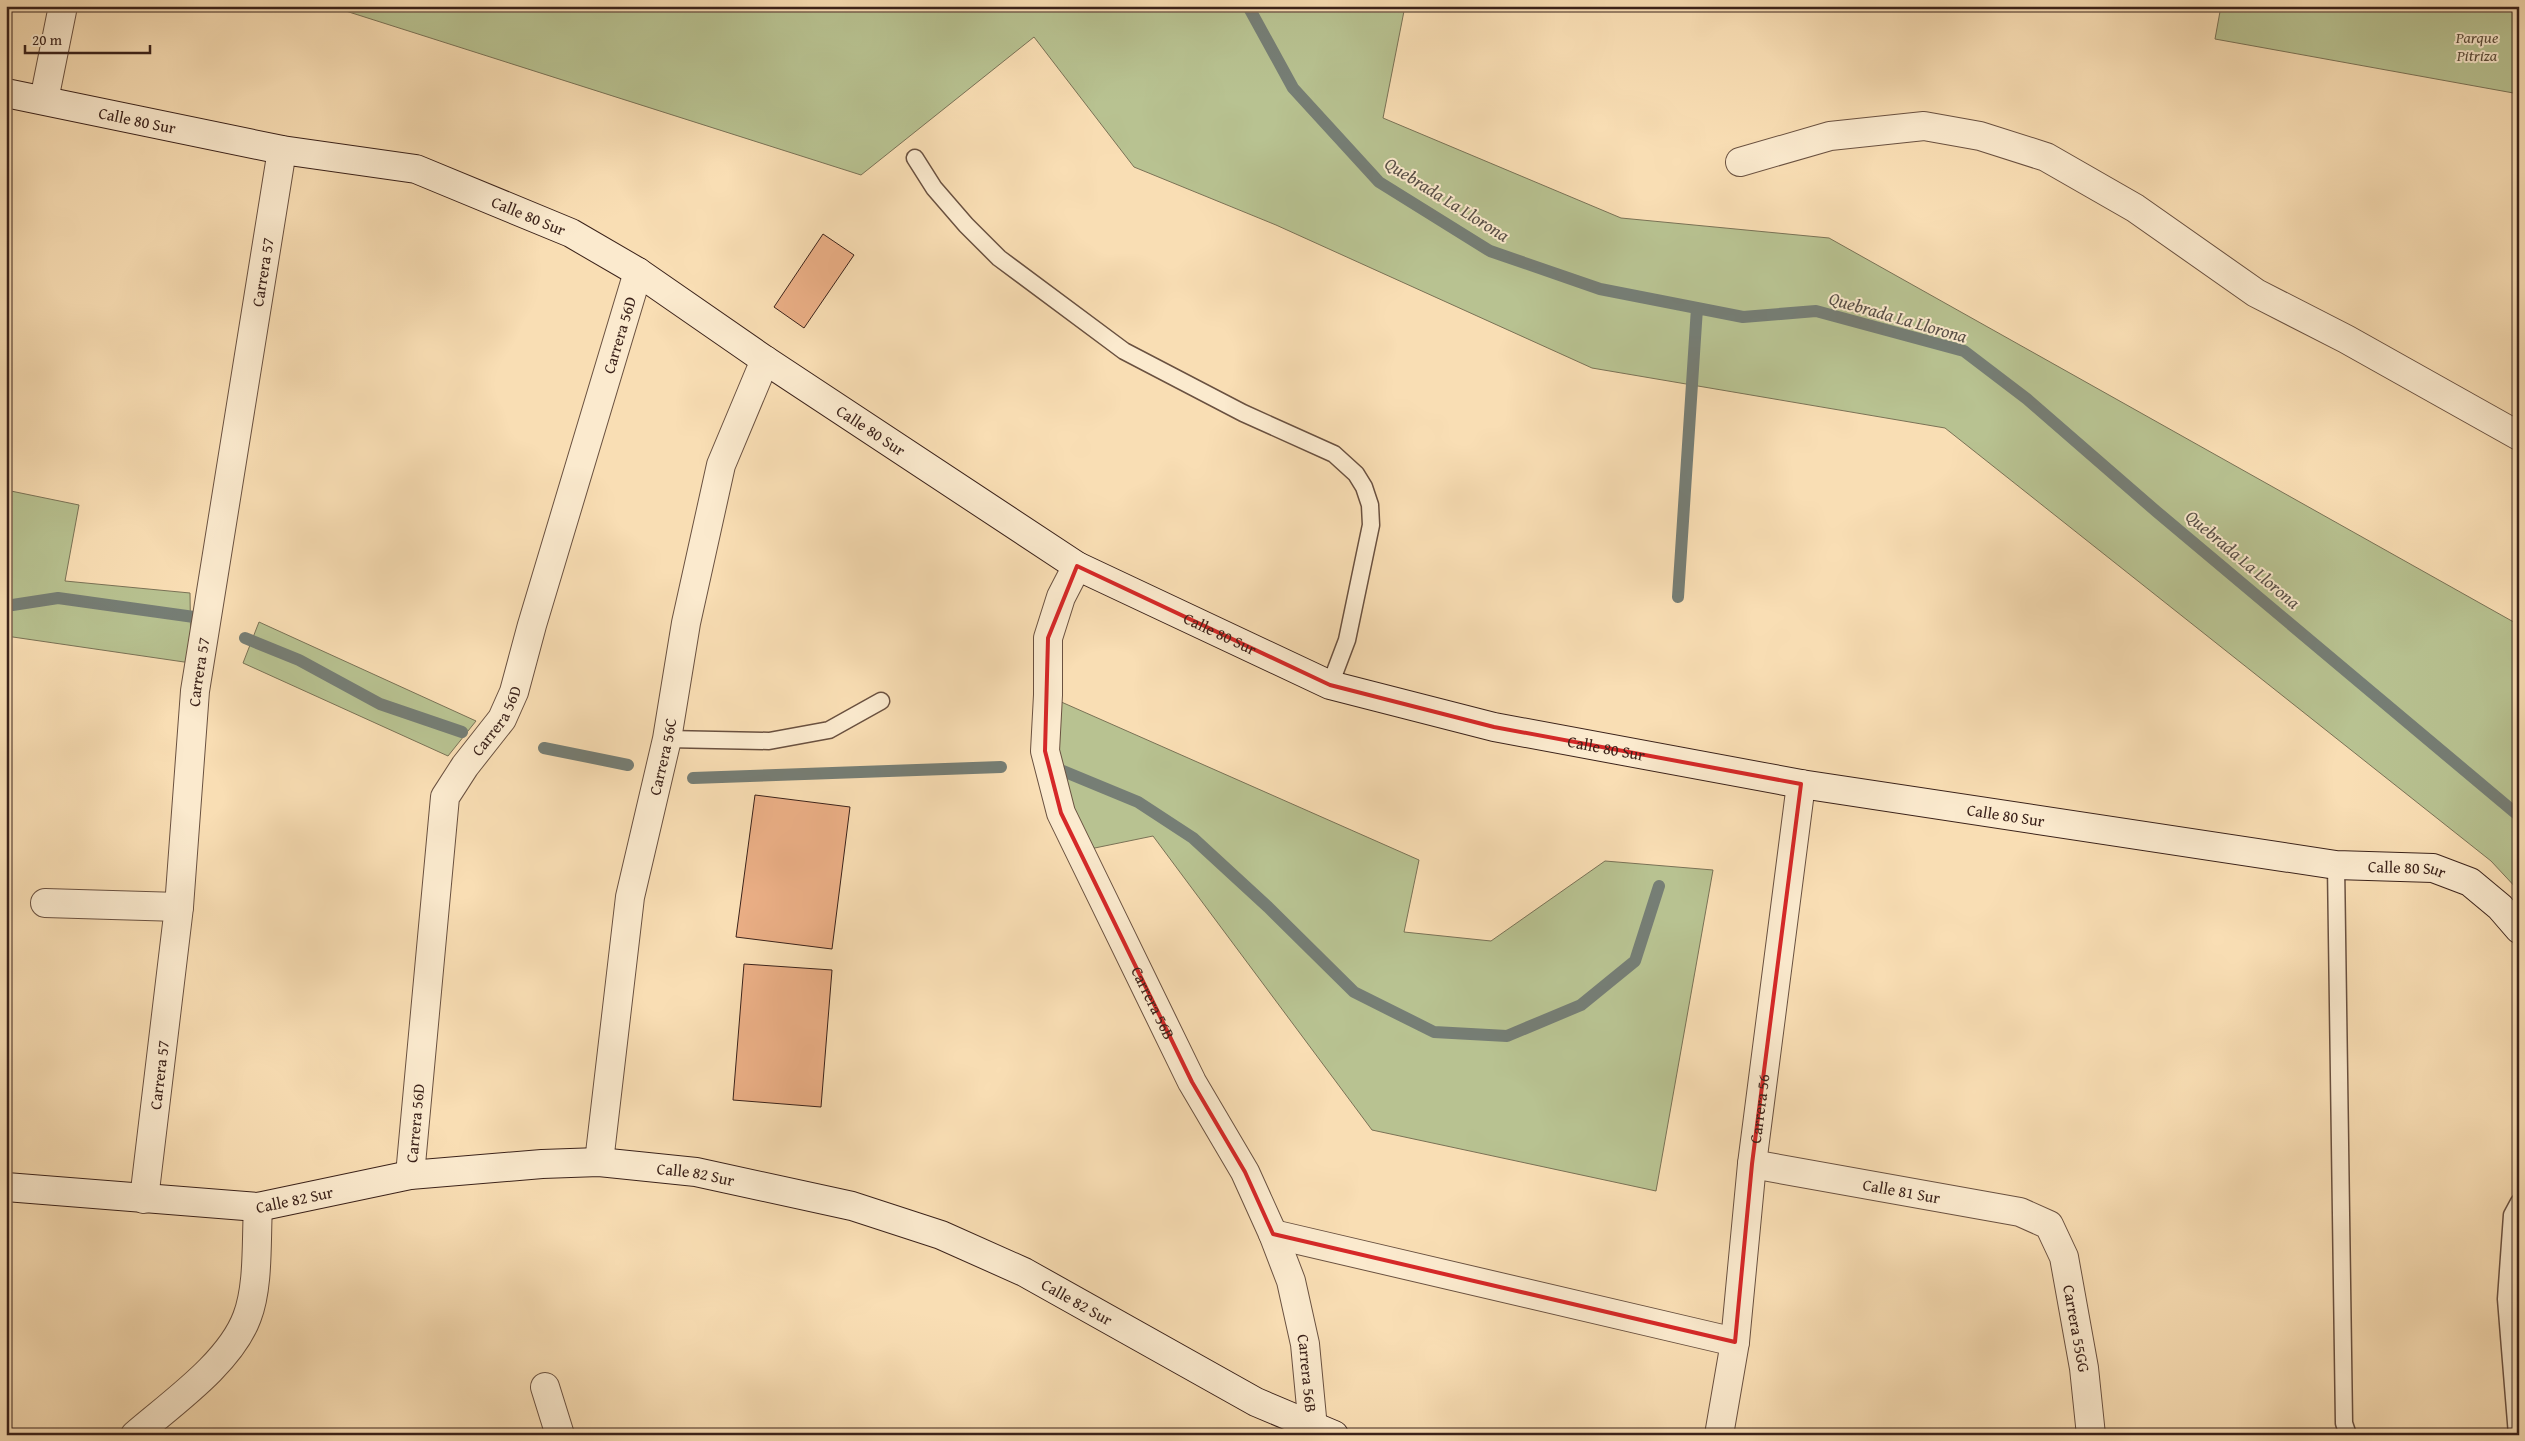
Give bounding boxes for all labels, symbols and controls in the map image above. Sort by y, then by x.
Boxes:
scale bar [25,22,150,54]
park label: Parque Pitriza [2455,25,2499,67]
text: 20 m [32,29,63,50]
street label: Calle 80 Sur [96,100,178,140]
water label: Quebrada La Llorona [1379,150,1515,249]
street label: Calle 80 Sur [488,189,570,242]
street label: Carrera 57 [245,235,280,308]
water label: Quebrada La Llorona [1826,284,1971,350]
street label: Carrera 56D [596,293,642,377]
street label: Calle 80 Sur [832,398,911,462]
water label: Quebrada La Llorona [2180,503,2307,616]
street label: Calle 80 Sur [1180,606,1261,661]
street label: Carrera 57 [182,635,215,707]
street label: Carrera 56D [465,683,527,761]
street label: Carrera 56C [642,716,682,797]
street label: Calle 80 Sur [1566,729,1648,767]
street label: Calle 80 Sur [1965,797,2047,833]
street label: Calle 80 Sur [2367,854,2450,884]
street label: Carrera 56B [1125,962,1181,1043]
street label: Carrera 57 [143,1039,175,1111]
street label: Carrera 56 [1743,1072,1776,1145]
street label: Carrera 56D [399,1082,430,1164]
street label: Calle 82 Sur [656,1156,737,1192]
street label: Calle 81 Sur [1861,1172,1943,1210]
street label: Calle 82 Sur [254,1179,336,1219]
street label: Calle 82 Sur [1037,1272,1117,1331]
street label: Carrera 55GG [2057,1283,2097,1375]
street label: Carrera 56B [1291,1332,1323,1414]

